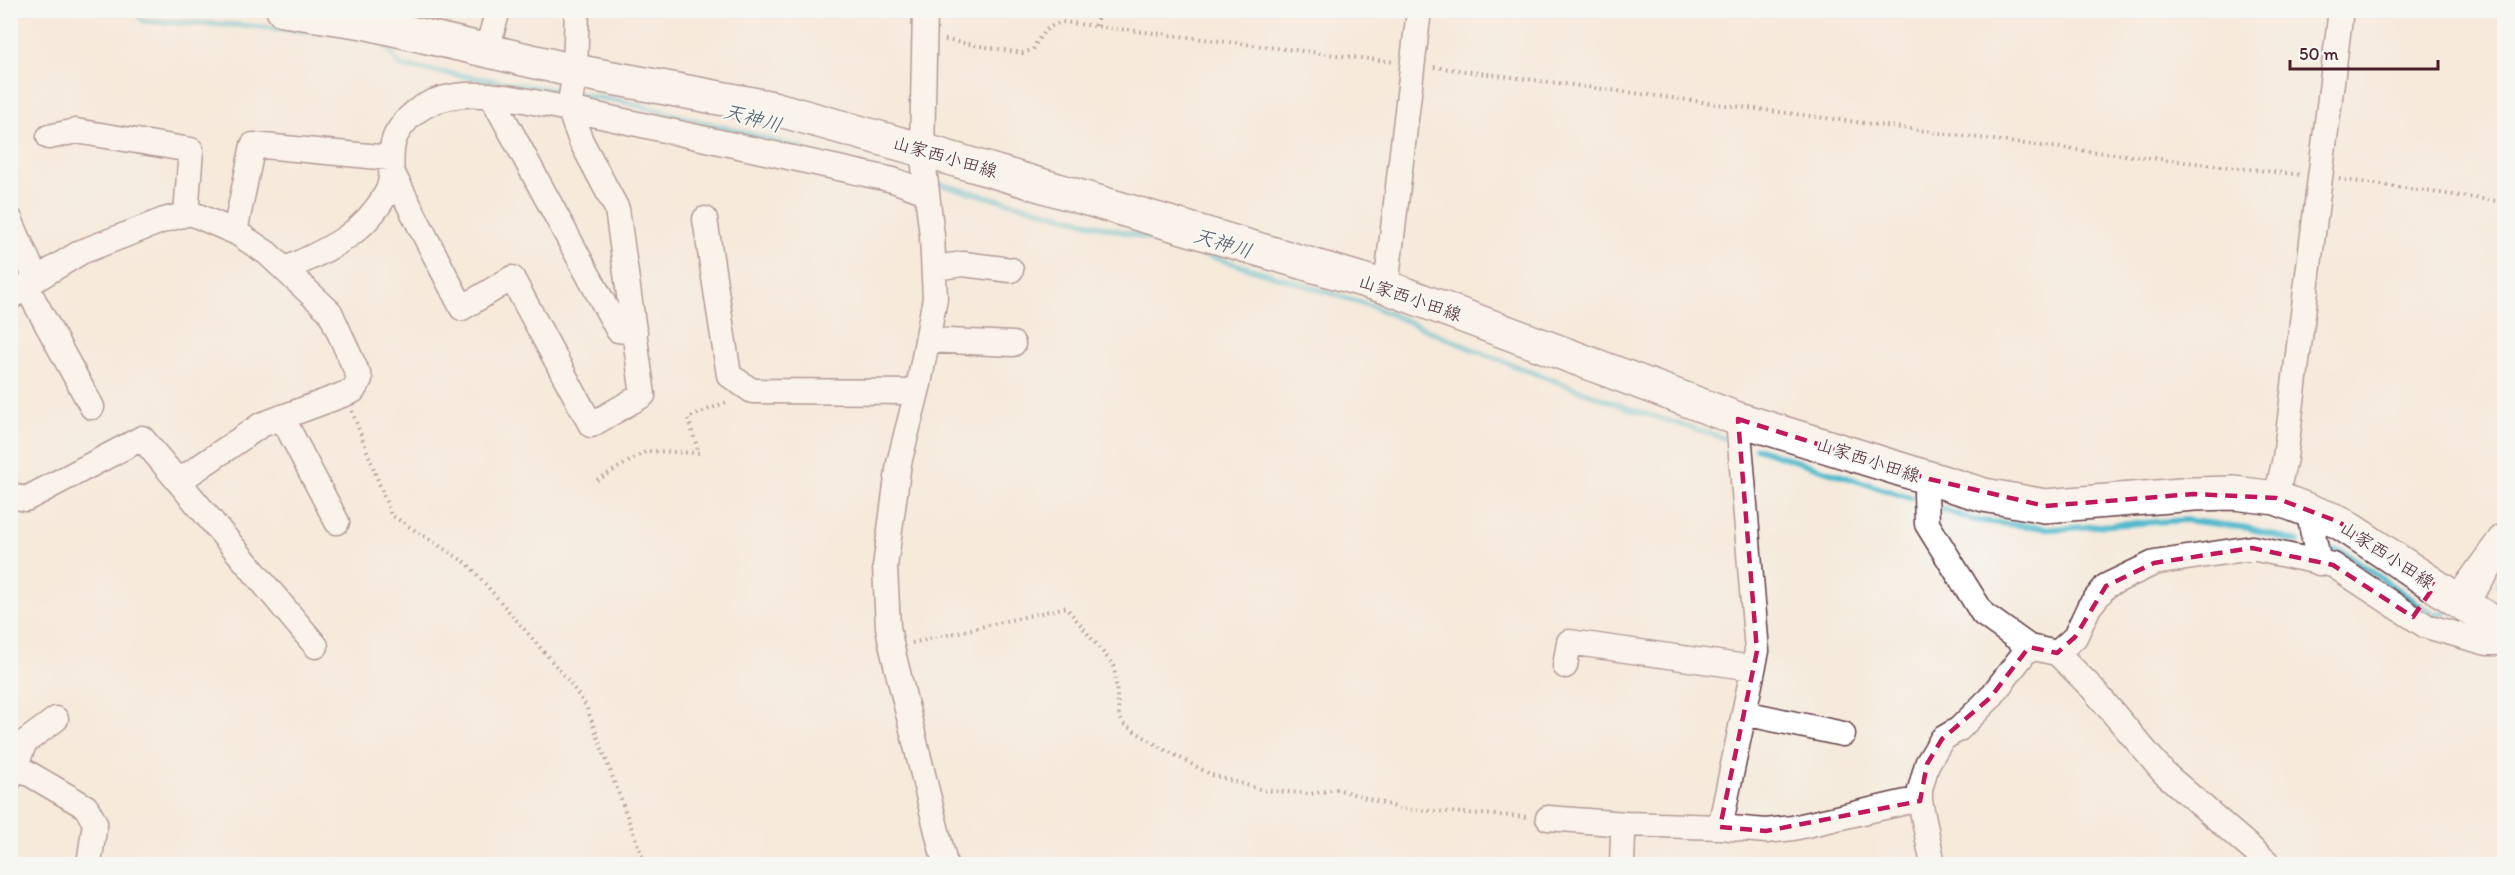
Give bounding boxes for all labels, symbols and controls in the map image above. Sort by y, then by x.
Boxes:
scale bar [2290,33,2438,71]
text: 50 m [2299,43,2339,65]
water label: 天神川 [721,99,785,137]
street label: 山家西小田線 [890,132,1000,182]
water label: 天神川 [1191,223,1255,263]
street label: 山家西小田線 [1355,270,1465,326]
street label: 山家西小田線 [1813,433,1923,487]
street label: 山家西小田線 [2336,516,2438,594]

